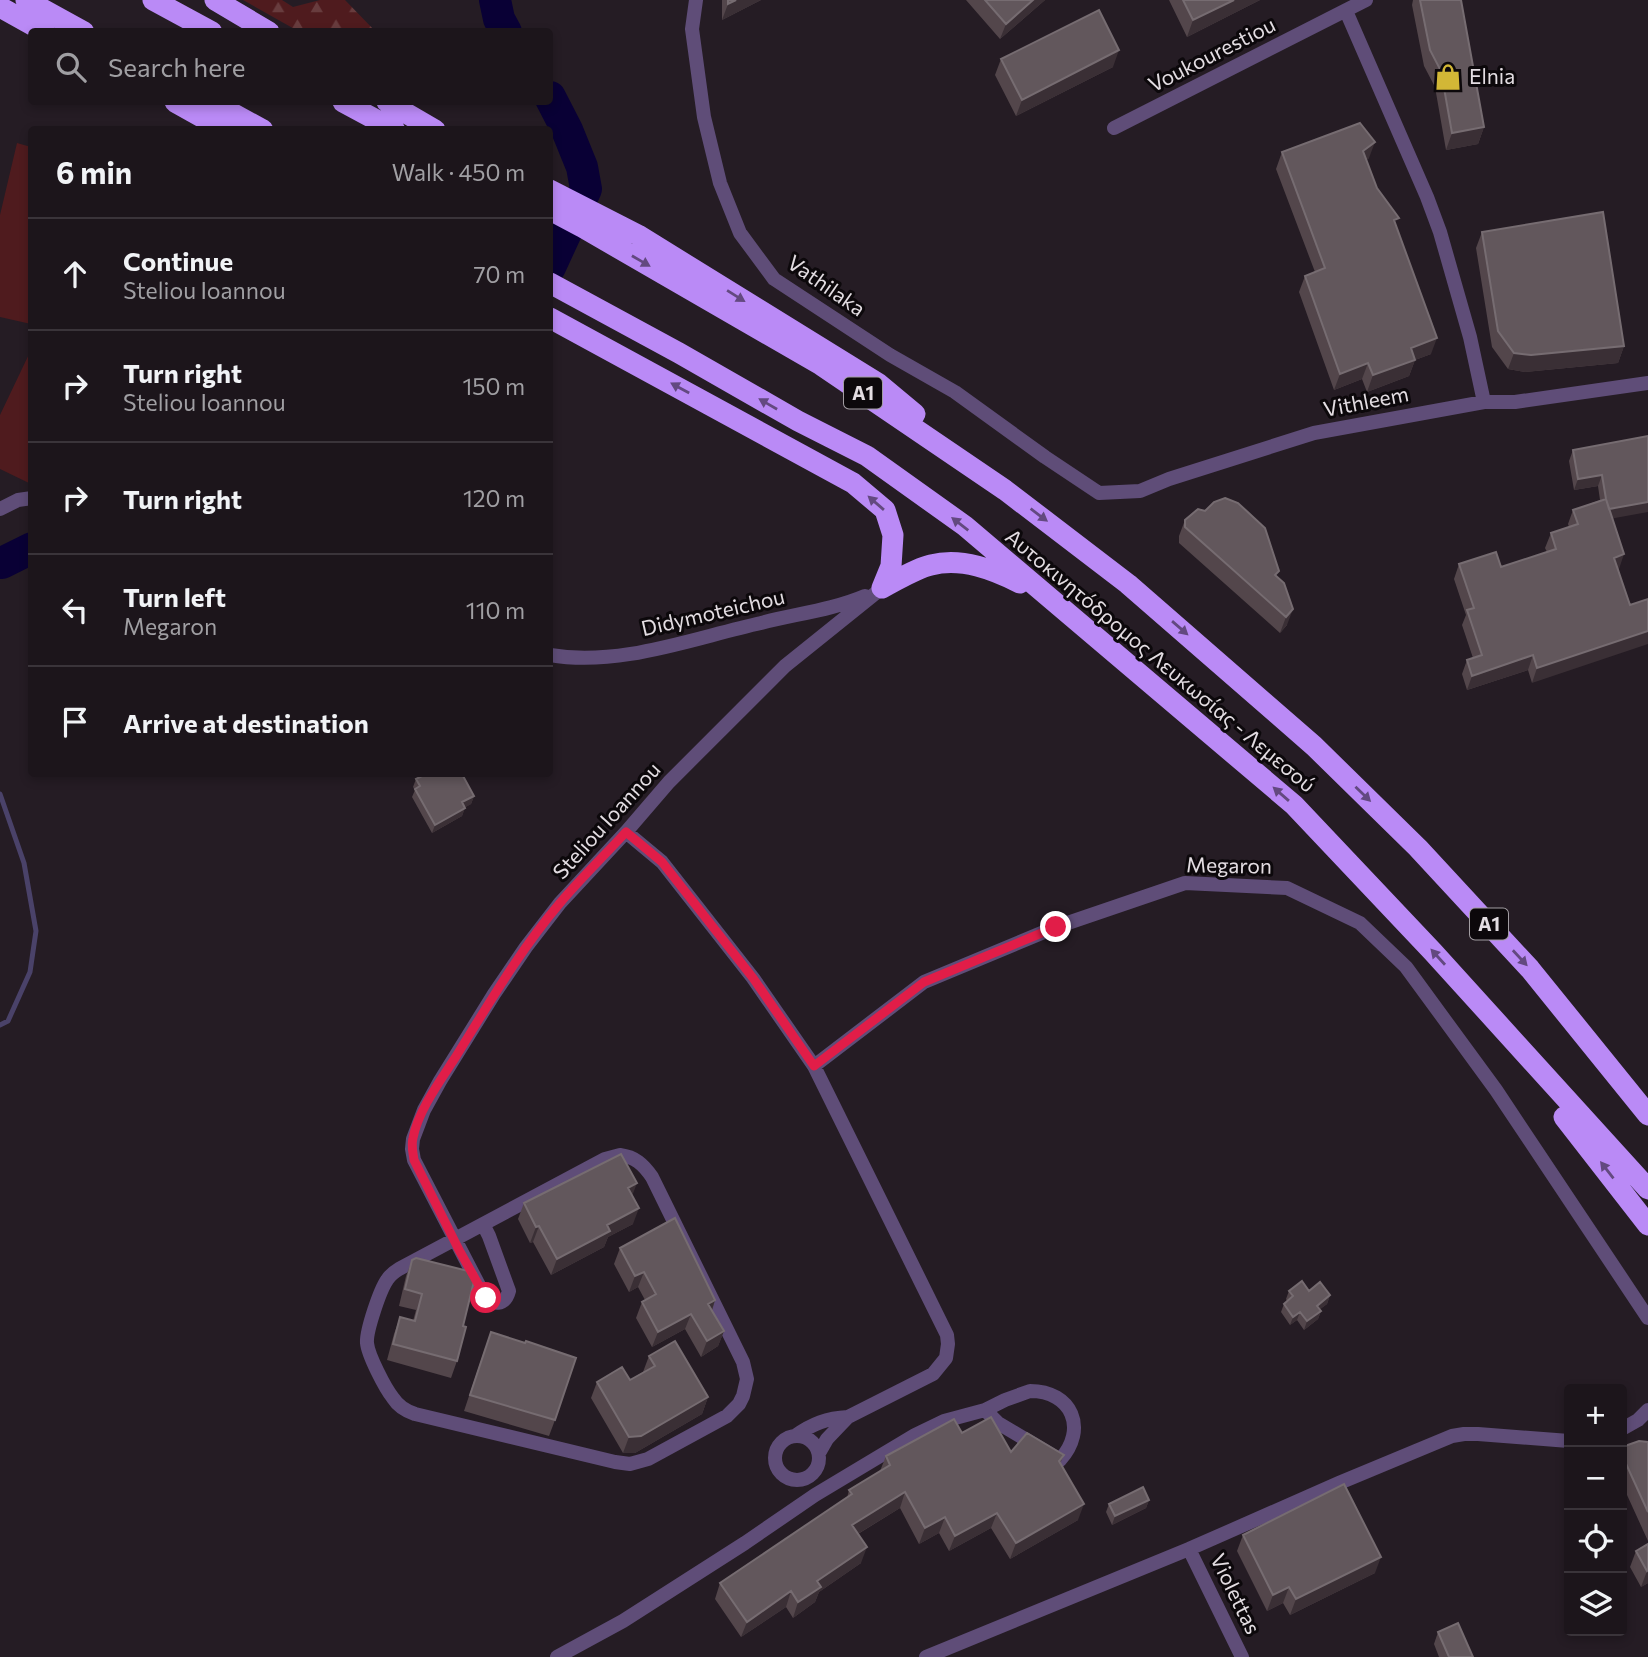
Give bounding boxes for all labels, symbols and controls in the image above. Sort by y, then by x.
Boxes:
street label: Voukourestiou [1144,11,1279,96]
search box [28,28,553,105]
icon: search [52,48,90,86]
text: Search here [108,51,246,82]
shop icon: Elnia [1433,62,1463,92]
place label: Elnia [1469,63,1515,88]
text: 6 min [56,153,132,190]
text: Walk · 450 m [392,158,525,186]
text: Continue [123,245,233,276]
street label: Vathilaka [783,249,870,321]
icon: ahead [56,255,94,293]
one-way arrow [631,255,650,267]
text: 70 m [473,260,525,288]
text: Steliou Ioannou [123,276,286,304]
one-way arrow [726,289,745,302]
text: Turn right [123,357,242,388]
icon: right [56,367,94,405]
text: 150 m [462,372,525,400]
road number: A1 [844,378,882,408]
street label: Vithleem [1321,380,1410,421]
one-way arrow [671,382,690,394]
text: Steliou Ioannou [123,388,286,416]
one-way arrow [758,398,777,410]
icon: right [56,479,94,517]
text: Turn right [123,483,242,514]
text: 120 m [463,484,525,512]
one-way arrow [867,495,885,511]
one-way arrow [1029,508,1047,523]
one-way arrow [952,516,970,531]
street label: Αυτοκινητόδρομος Λευκωσίας - Λεμεσού [1001,523,1321,797]
text: Turn left [123,581,226,612]
street label: Didymoteichou [639,583,787,640]
icon: left [56,591,94,629]
text: 110 m [466,596,525,624]
text: Megaron [123,612,217,640]
one-way arrow [1171,620,1189,636]
icon: arrive [56,703,94,741]
text: Arrive at destination [123,707,369,738]
street label: Steliou Ioannou [547,756,665,884]
one-way arrow [1354,785,1371,801]
one-way arrow [1272,787,1289,802]
street label: Megaron [1186,851,1272,878]
road number: A1 [1470,908,1508,940]
route end [1040,911,1071,942]
one-way arrow [1431,949,1447,966]
one-way arrow [1512,949,1528,967]
one-way arrow [1600,1162,1615,1180]
route start [470,1282,501,1313]
map controls [1564,1384,1627,1636]
button: + [1564,1384,1627,1447]
button: − [1564,1447,1627,1510]
button: locate [1564,1510,1627,1573]
street label: Violettas [1206,1549,1267,1638]
button: layers [1564,1573,1627,1636]

